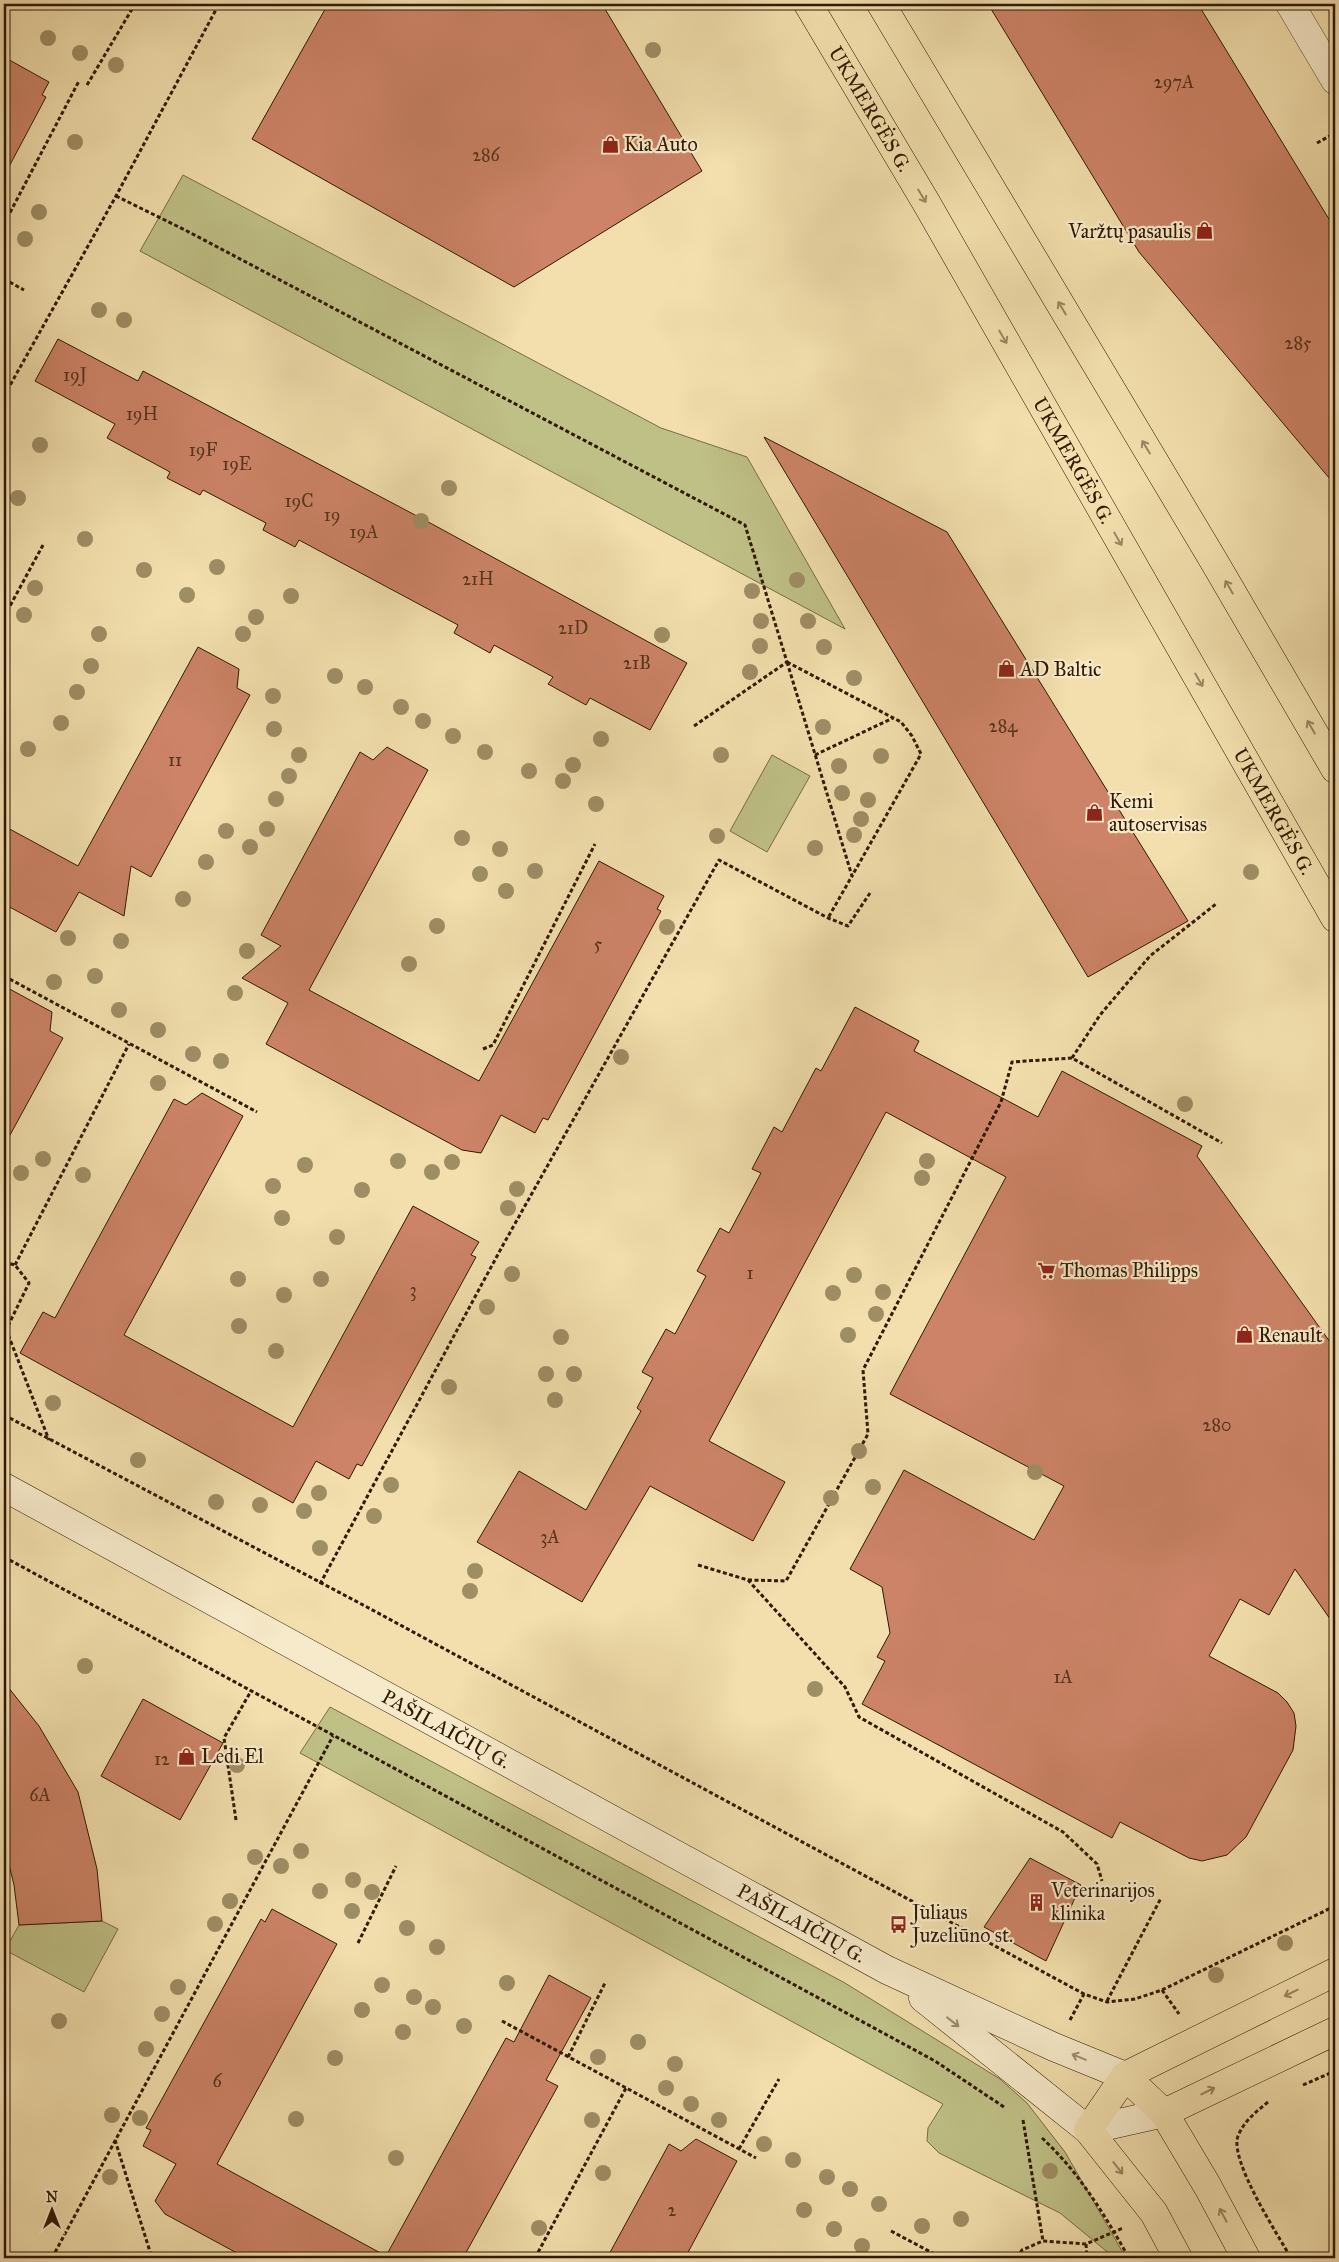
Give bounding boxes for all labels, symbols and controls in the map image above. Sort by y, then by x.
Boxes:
street label: UKMERGĖS G. [824,42,917,176]
house number: 297A [1154,71,1194,93]
place label: Kia Auto [624,132,698,156]
shop icon: Kia Auto [600,134,620,154]
house number: 286 [472,144,501,166]
one-way arrow [918,188,928,202]
place label: Varžtų pasaulis [1067,219,1191,243]
shop icon: Varžtų pasaulis [1195,221,1215,241]
one-way arrow [1057,301,1067,315]
one-way arrow [999,329,1009,343]
house number: 285 [1285,332,1312,354]
house number: 19J [63,364,88,387]
street label: UKMERGĖS G. [1028,393,1119,528]
house number: 19H [126,403,158,425]
house number: 19F [189,439,217,461]
one-way arrow [1140,441,1150,455]
house number: 19E [222,453,252,475]
house number: 19C [285,490,313,512]
house number: 19 [324,504,340,526]
house number: 19A [350,521,378,543]
one-way arrow [1114,531,1124,545]
house number: 21H [462,568,494,590]
one-way arrow [1223,580,1233,594]
house number: 21D [558,617,588,639]
house number: 21B [623,652,651,674]
place label: AD Baltic [1019,657,1102,681]
shop icon: AD Baltic [996,659,1016,679]
one-way arrow [1194,672,1204,687]
house number: 284 [989,715,1018,737]
one-way arrow [1305,721,1315,735]
street label: UKMERGĖS G. [1228,744,1320,879]
house number: 11 [168,749,182,771]
place label: Kemi autoservisas [1109,789,1207,836]
shop icon: Kemi autoservisas [1085,803,1105,823]
house number: 5 [594,933,603,955]
place label: Thomas Philipps [1060,1258,1198,1282]
supermarket icon: Thomas Philipps [1036,1260,1056,1280]
house number: 1 [746,1262,754,1284]
house number: 3 [409,1279,417,1301]
place label: Renault [1258,1323,1323,1347]
shop icon: Renault [1234,1325,1254,1345]
house number: 280 [1203,1414,1231,1436]
house number: 3A [540,1526,560,1548]
house number: 1A [1053,1666,1073,1688]
street label: PAŠILAIČIŲ G. [378,1684,515,1774]
place label: Ledi El [201,1744,264,1768]
shop icon: Ledi El [177,1746,197,1766]
house number: 12 [154,1748,170,1770]
house number: 6A [29,1784,51,1806]
street label: PAŠILAIČIŲ G. [733,1878,870,1968]
place label: Veterinarijos klinika [1050,1878,1155,1925]
building icon: Veterinarijos klinika [1027,1892,1047,1912]
place label: Juliaus Juzeliūno st. [910,1900,1013,1948]
bus stop icon: Juliaus Juzeliūno st. [888,1914,908,1934]
one-way arrow [1284,1989,1299,1998]
one-way arrow [946,2017,960,2027]
one-way arrow [1072,2052,1087,2062]
house number: 6 [212,2070,222,2092]
one-way arrow [1200,2086,1215,2096]
one-way arrow [1113,2161,1124,2174]
north arrow [28,2184,78,2234]
text: N [46,2189,58,2206]
house number: 2 [668,2199,677,2221]
one-way arrow [1218,2209,1228,2223]

